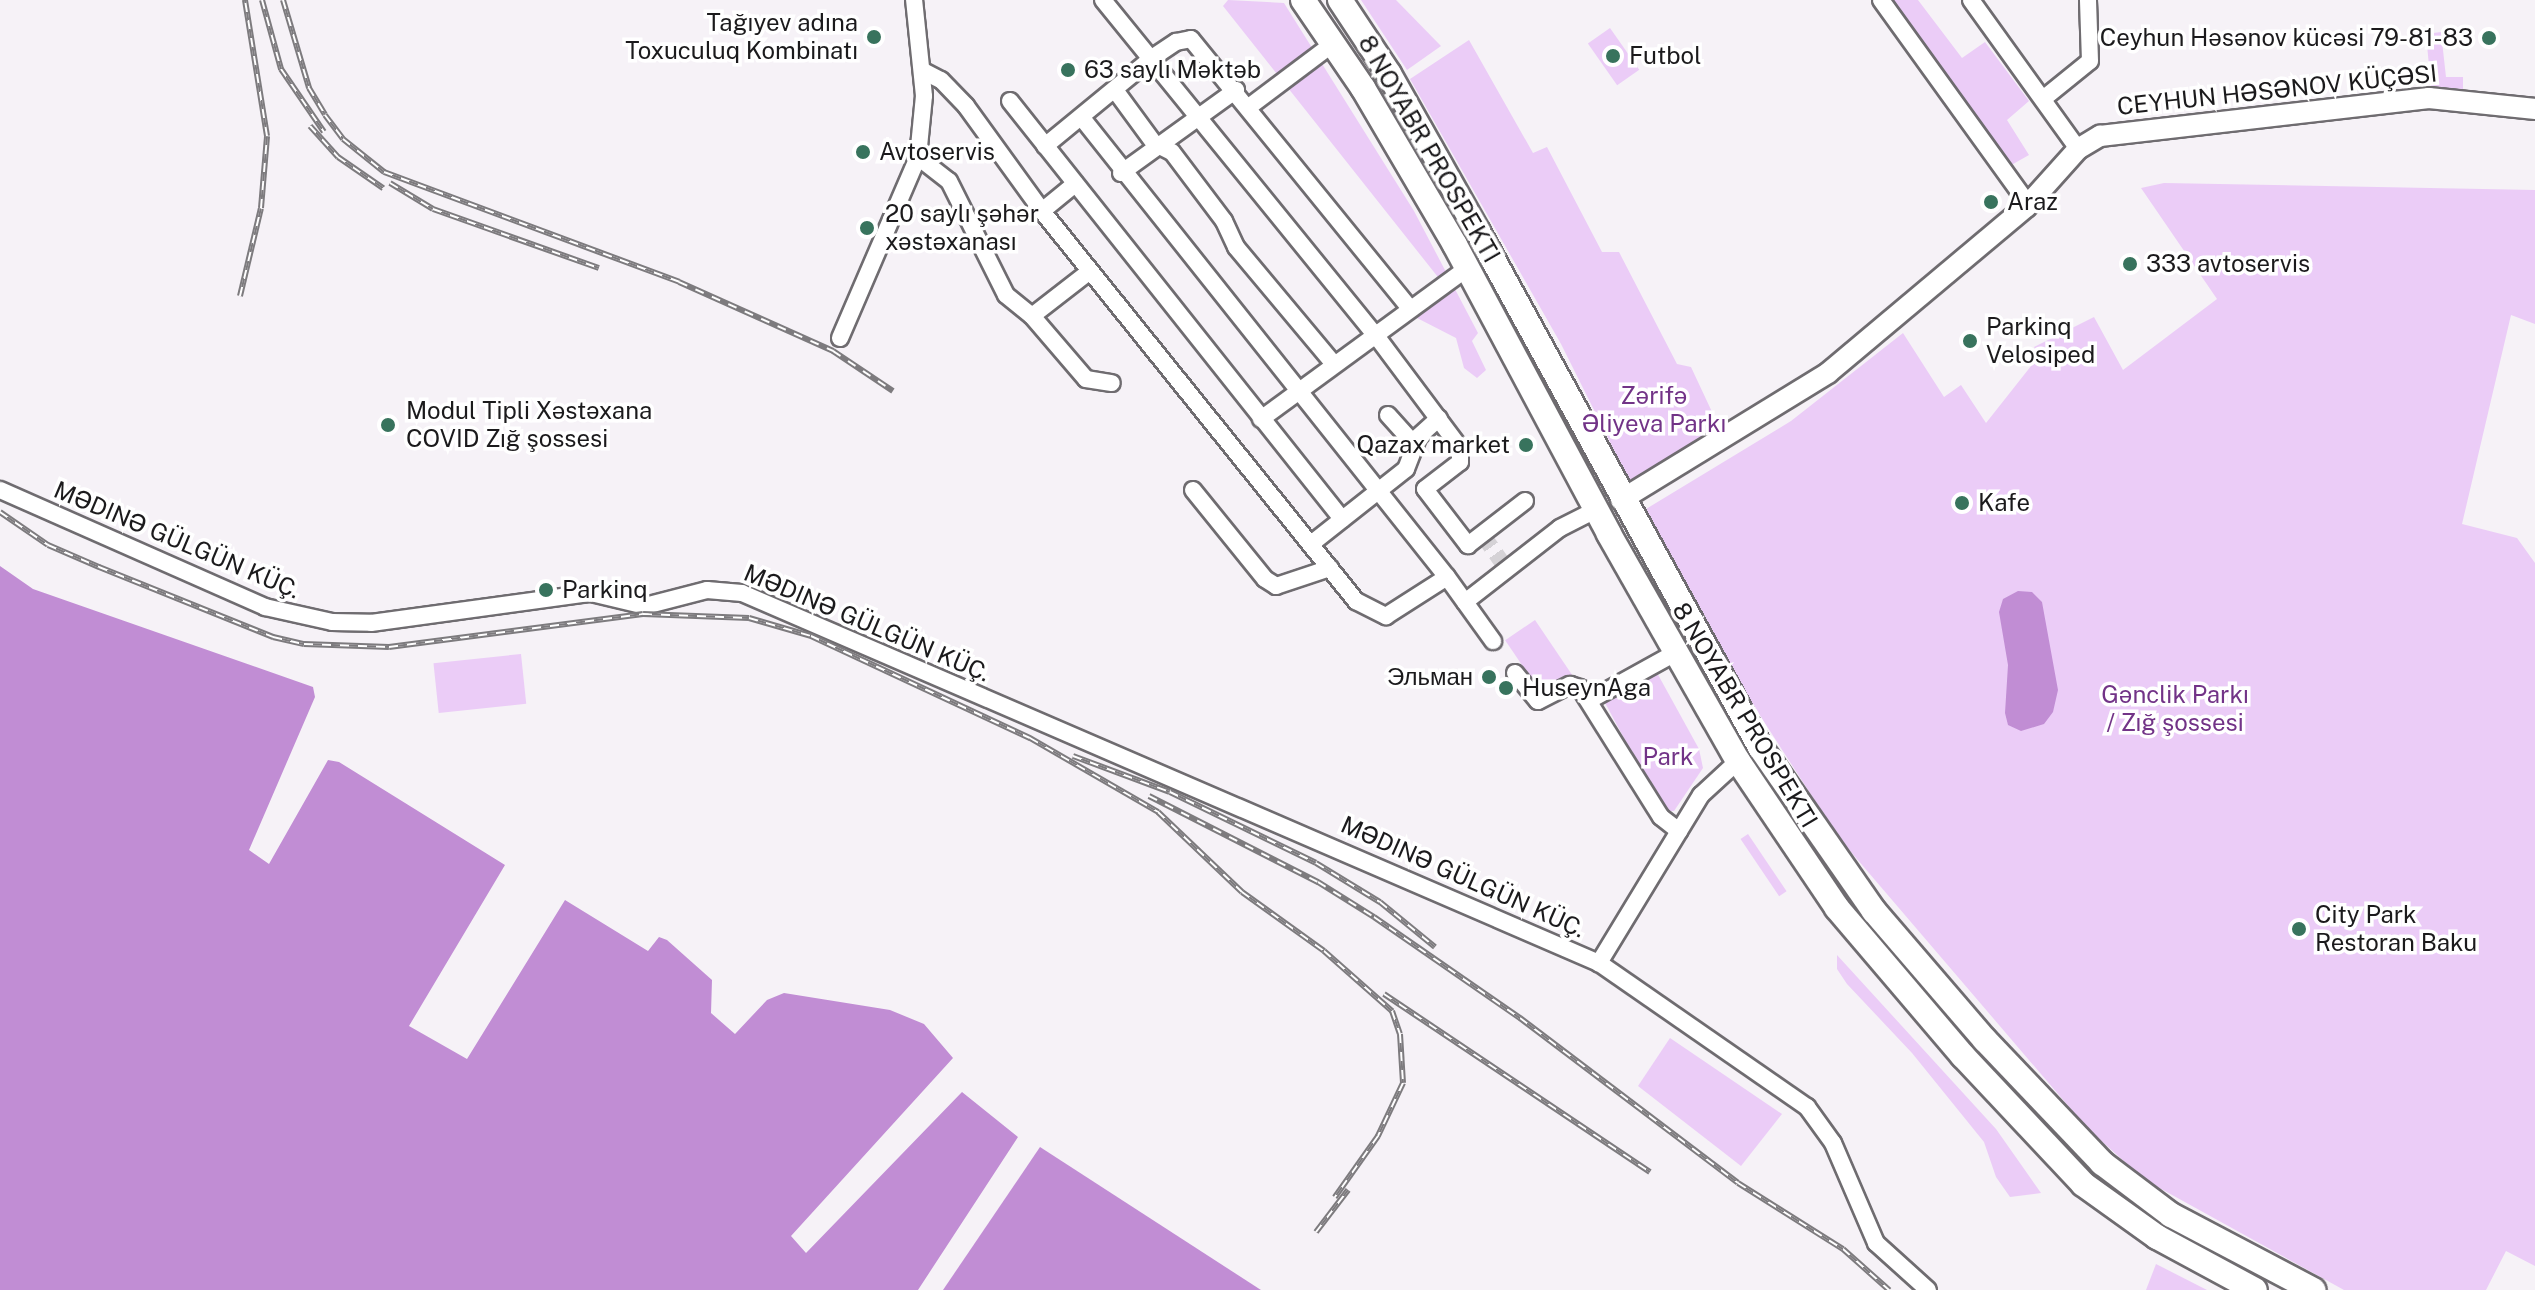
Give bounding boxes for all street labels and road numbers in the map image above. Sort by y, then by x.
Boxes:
street label: 8 NOYABR PROSPEKTI [1352,30,1506,268]
street label: CEYHUN HƏSƏNOV KÜÇƏSI [2116,59,2438,121]
street label: MƏDINƏ GÜLGÜN KÜÇ. [50,475,304,605]
street label: MƏDINƏ GÜLGÜN KÜÇ. [740,558,994,688]
street label: 8 NOYABR PROSPEKTI [1666,597,1824,833]
street label: MƏDINƏ GÜLGÜN KÜÇ. [1336,810,1590,944]

